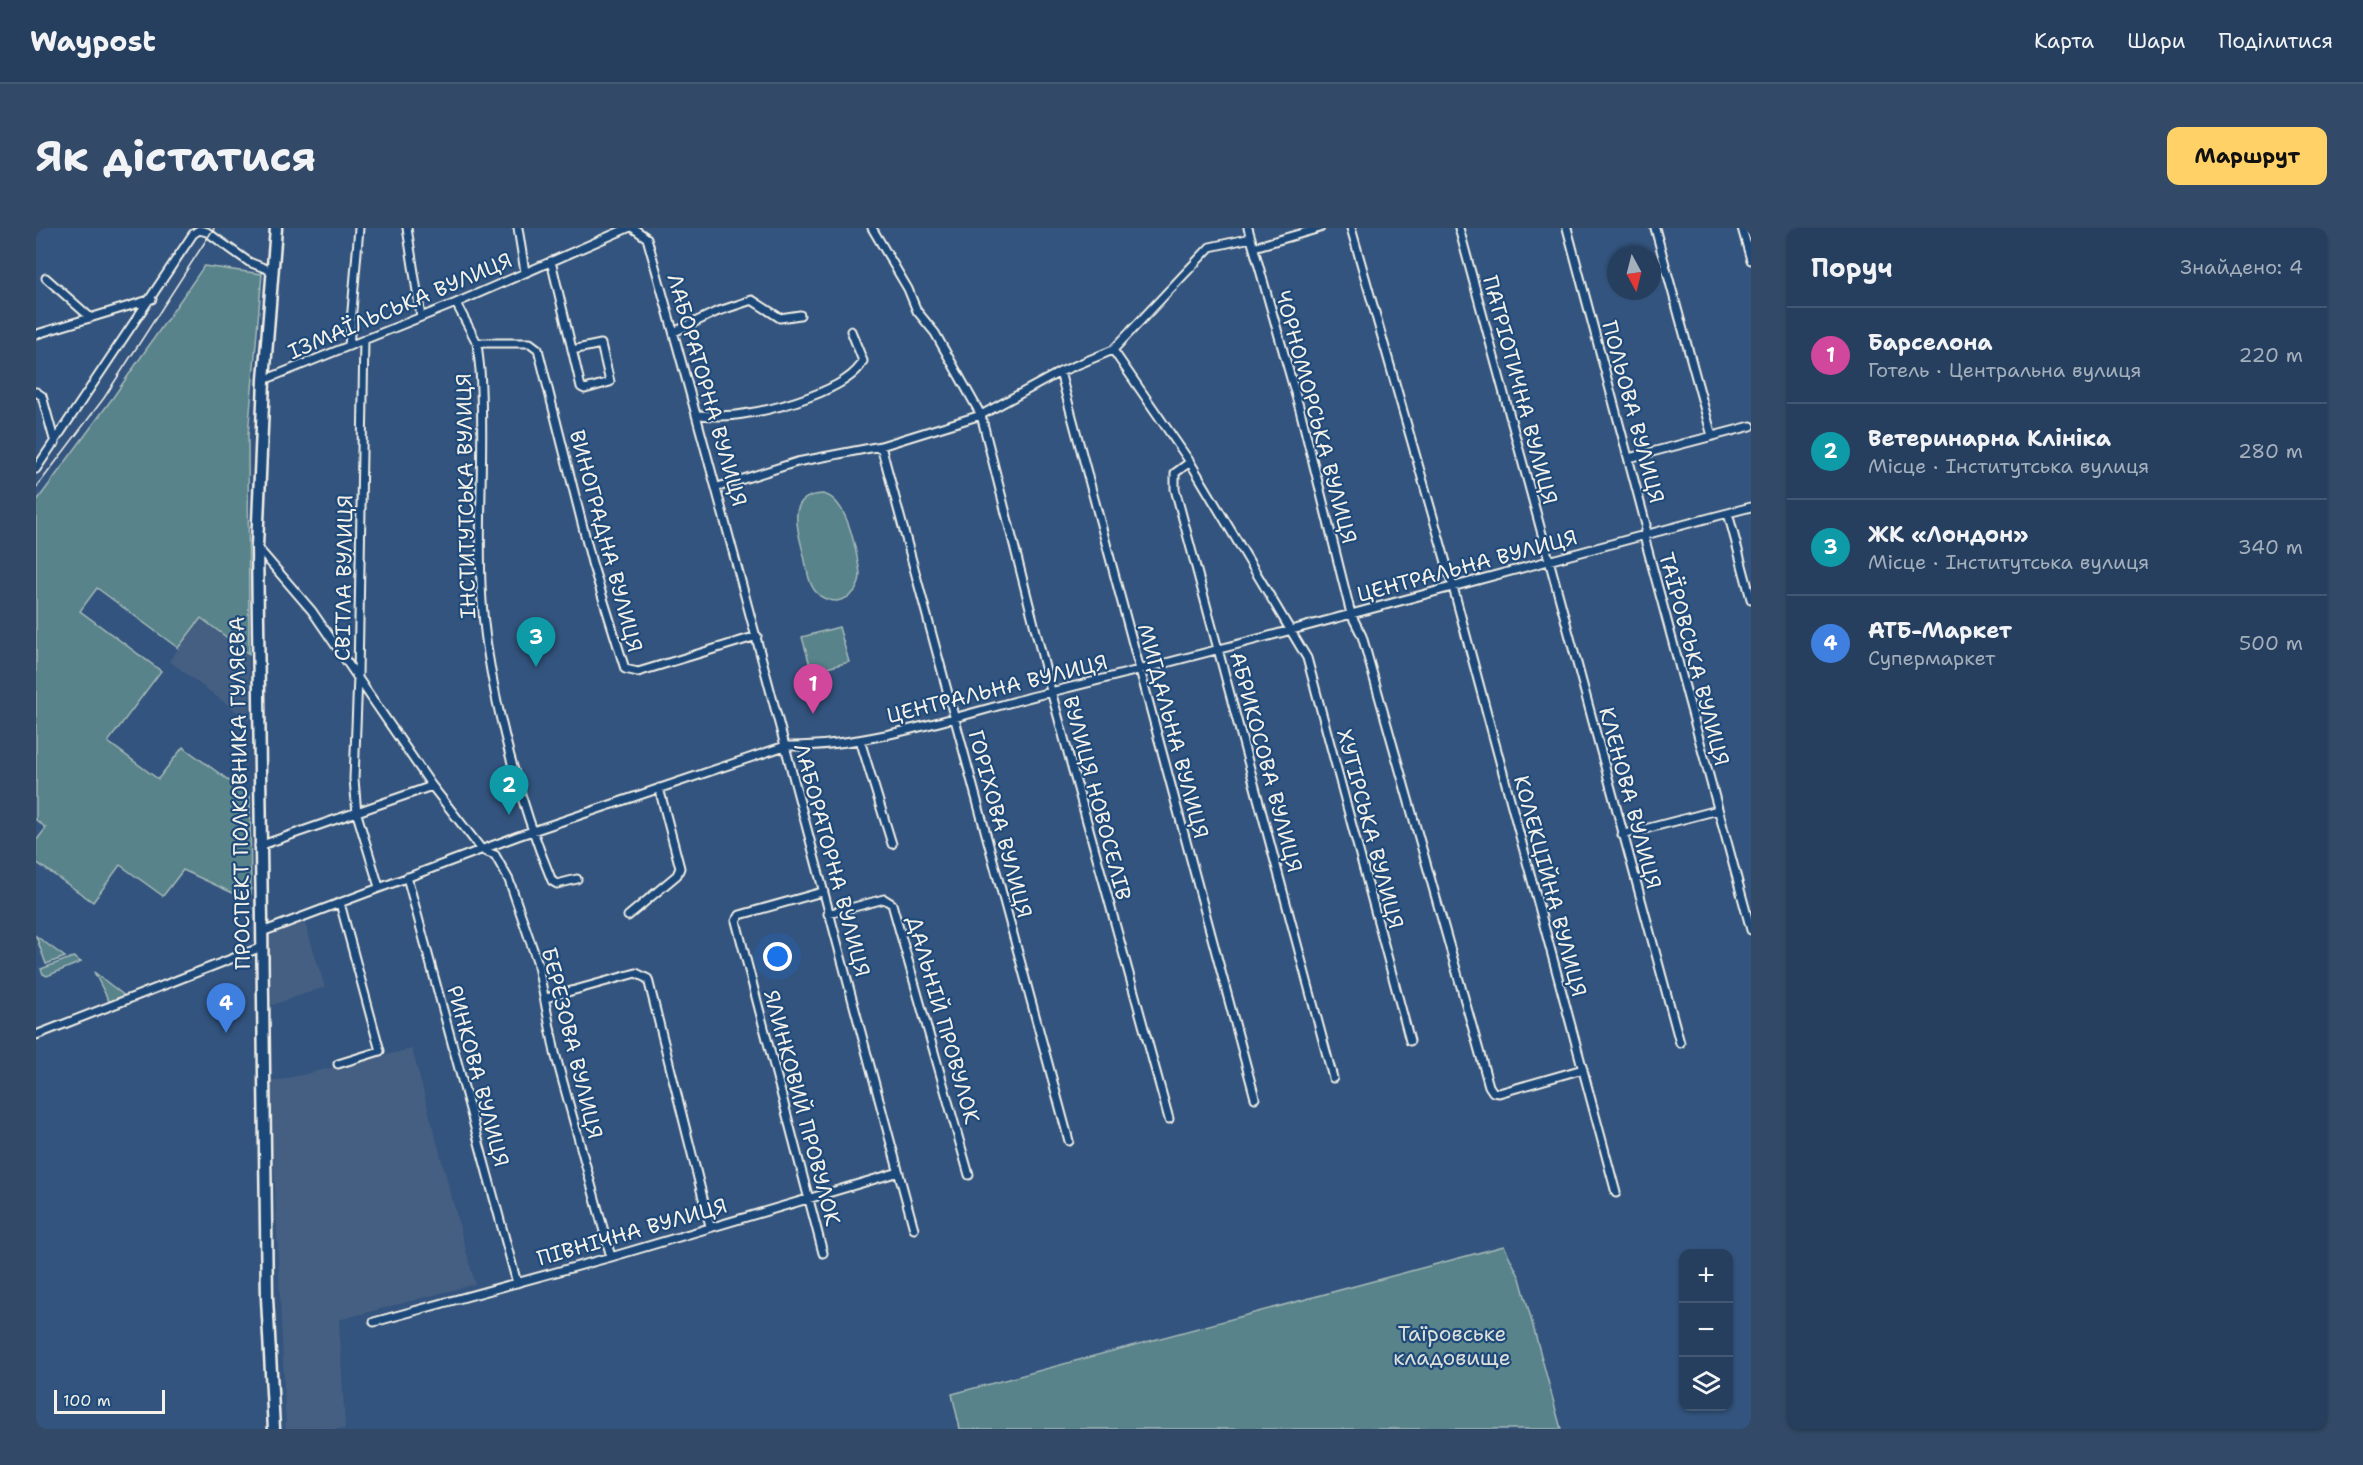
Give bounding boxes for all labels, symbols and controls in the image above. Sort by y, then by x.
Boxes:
text: Waypost [30,22,156,60]
text: Карта [2034,27,2094,55]
text: Шари [2127,27,2185,55]
text: Поділитися [2218,27,2333,55]
button: Маршрут [2167,127,2327,185]
text: Як дістатися [36,128,316,184]
street label: ІЗМАЇЛЬСЬКА ВУЛИЦЯ [284,246,516,366]
north arrow [1607,246,1661,300]
text: Поруч [1811,250,1893,285]
text: Знайдено: 4 [2180,254,2303,280]
street label: ЛАБОРАТОРНА ВУЛИЦЯ [660,271,754,509]
street label: ПАТРІОТИЧНА ВУЛИЦЯ [1476,273,1564,507]
street label: ЧОРНОМОРСЬКА ВУЛИЦЯ [1269,287,1363,547]
street label: ПОЛЬОВА ВУЛИЦЯ [1595,318,1671,506]
text: Барселона [1868,328,1993,357]
text: 1 [1826,342,1835,368]
text: 220 m [2239,342,2303,368]
text: Готель · Центральна вулиця [1868,357,2142,383]
street label: ІНСТИТУТСЬКА ВУЛИЦЯ [450,373,482,619]
text: Ветеринарна Клініка [1868,424,2111,453]
street label: ВИНОГРАДНА ВУЛИЦЯ [563,427,649,655]
text: 2 [1824,438,1838,464]
text: 280 m [2238,438,2303,464]
text: Місце · Інститутська вулиця [1868,453,2149,479]
street label: СВІТЛА ВУЛИЦЯ [329,495,359,661]
text: ЖК «Лондон» [1868,520,2028,549]
street label: ЦЕНТРАЛЬНА ВУЛИЦЯ [1354,523,1580,609]
text: 3 [1824,534,1838,560]
text: 340 m [2238,534,2303,560]
street label: ТАЇРОВСЬКА ВУЛИЦЯ [1652,549,1736,769]
text: Місце · Інститутська вулиця [1868,549,2149,575]
street label: ПРОСПЕКТ ПОЛКОВНИКА ГУЛЯЄВА [223,616,257,970]
text: АТБ-Маркет [1868,616,2012,645]
pin: 3 [516,618,556,667]
street label: МИГДАЛЬНА ВУЛИЦЯ [1131,621,1215,841]
text: 4 [1824,630,1838,656]
text: 500 m [2239,630,2303,656]
text: Супермаркет [1868,645,1995,671]
street label: ЦЕНТРАЛЬНА ВУЛИЦЯ [884,648,1110,730]
street label: АБРИКОСОВА ВУЛИЦЯ [1223,649,1309,875]
pin: 1 [794,664,832,714]
street label: ВУЛИЦЯ НОВОСЕЛІВ [1056,693,1138,903]
street label: КЛЕНОВА ВУЛИЦЯ [1592,704,1668,892]
street label: ХУТІРСЬКА ВУЛИЦЯ [1330,726,1410,932]
street label: ГОРІХОВА ВУЛИЦЯ [961,727,1039,921]
street label: ЛАБОРАТОРНА ВУЛИЦЯ [787,740,877,980]
pin: 2 [490,766,528,815]
street label: КОЛЕКЦІЙНА ВУЛИЦЯ [1507,772,1593,1000]
street label: ДАЛЬНІЙ ПРОВУЛОК [900,913,986,1128]
your location [763,942,792,971]
street label: БЕРЕЗОВА ВУЛИЦЯ [535,944,609,1142]
street label: РИНКОВА ВУЛИЦЯ [440,982,516,1170]
pin: 4 [206,984,246,1033]
street label: ЯЛИНКОВИЙ ПРОВУЛОК [757,987,847,1229]
street label: ПІВНІЧНА ВУЛИЦЯ [534,1191,730,1273]
map controls [1679,1249,1733,1411]
button: + [1679,1249,1733,1303]
button: − [1679,1303,1733,1357]
park label: Таїровське кладовище [1393,1320,1511,1372]
button: layers [1679,1357,1733,1411]
scale bar [54,1387,165,1414]
text: 100 m [63,1390,111,1411]

